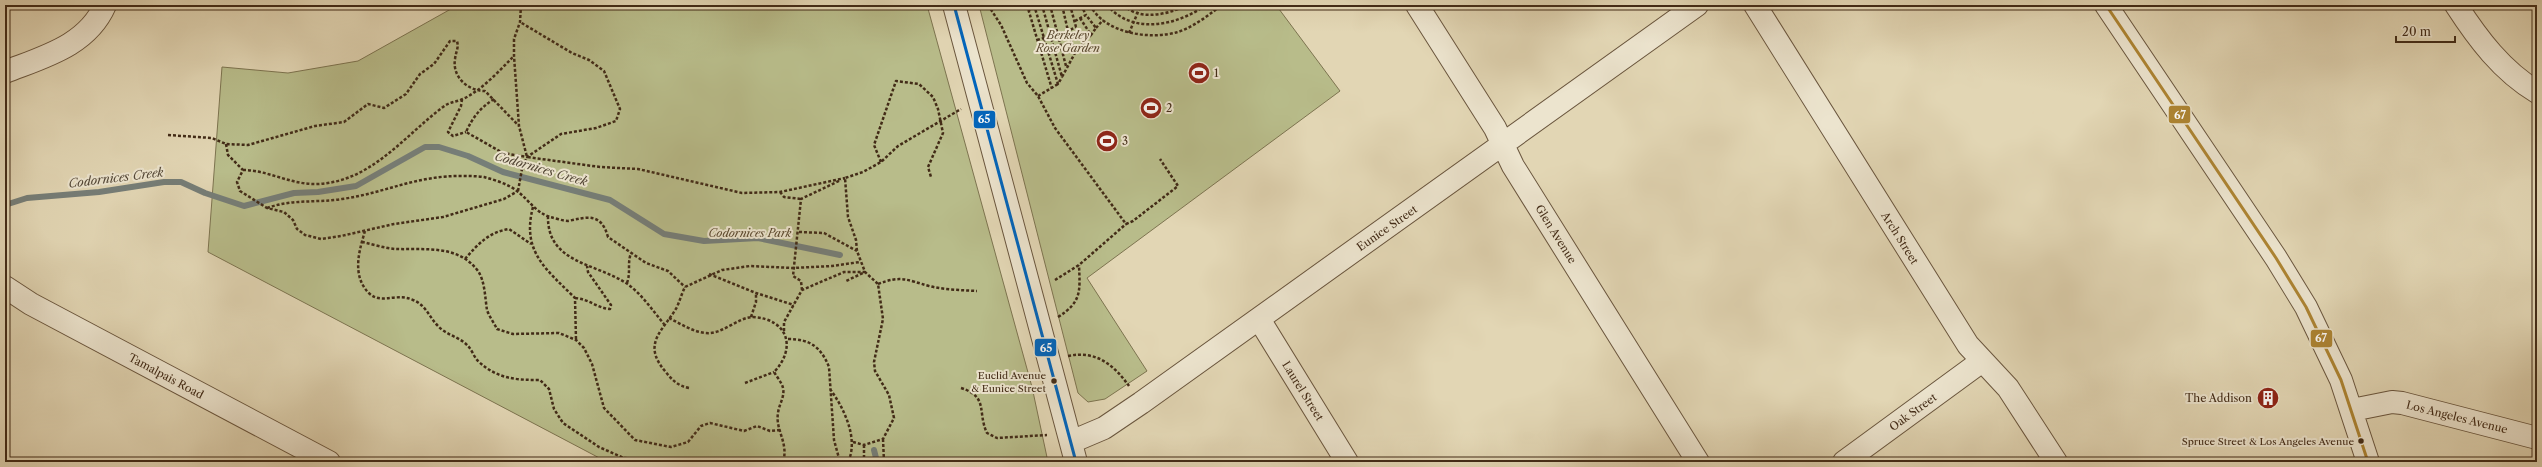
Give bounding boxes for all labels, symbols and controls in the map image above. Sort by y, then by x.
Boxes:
scale bar [2396,18,2455,44]
text: 20 m [2402,24,2431,39]
park label: Berkeley Rose Garden [1035,28,1100,55]
sports icon: 1 [1186,60,1212,86]
place label: 1 [1214,66,1219,80]
sports icon: 2 [1138,95,1164,121]
place label: 2 [1166,101,1172,115]
line badge: 67 [2168,105,2191,124]
text: 67 [2174,108,2186,122]
line badge: 65 [973,110,996,129]
text: 65 [978,112,990,126]
sports icon: 3 [1094,128,1120,154]
place label: 3 [1122,134,1128,148]
water label: Codornices Creek [493,148,590,189]
water label: Codornices Creek [68,164,165,191]
street label: Eunice Street [1354,202,1420,254]
street label: Glen Avenue [1532,202,1580,266]
street label: Arch Street [1878,208,1922,267]
park label: Codornices Park [709,226,792,240]
line badge: 67 [2310,329,2333,348]
text: 67 [2315,331,2327,345]
line badge: 65 [1034,338,1057,357]
text: 65 [1040,341,1052,355]
street label: Tamalpais Road [126,350,206,402]
street label: Laurel Street [1279,359,1327,424]
place label: Euclid Avenue & Eunice Street [971,369,1046,395]
marker: Euclid Avenue & Eunice Street [1049,376,1059,386]
building icon: The Addison [2255,385,2281,411]
street label: Oak Street [1887,390,1940,434]
place label: The Addison [2185,391,2252,405]
street label: Los Angeles Avenue [2405,398,2509,436]
place label: Spruce Street & Los Angeles Avenue [2182,435,2354,448]
marker: Spruce Street & Los Angeles Avenue [2356,436,2366,446]

